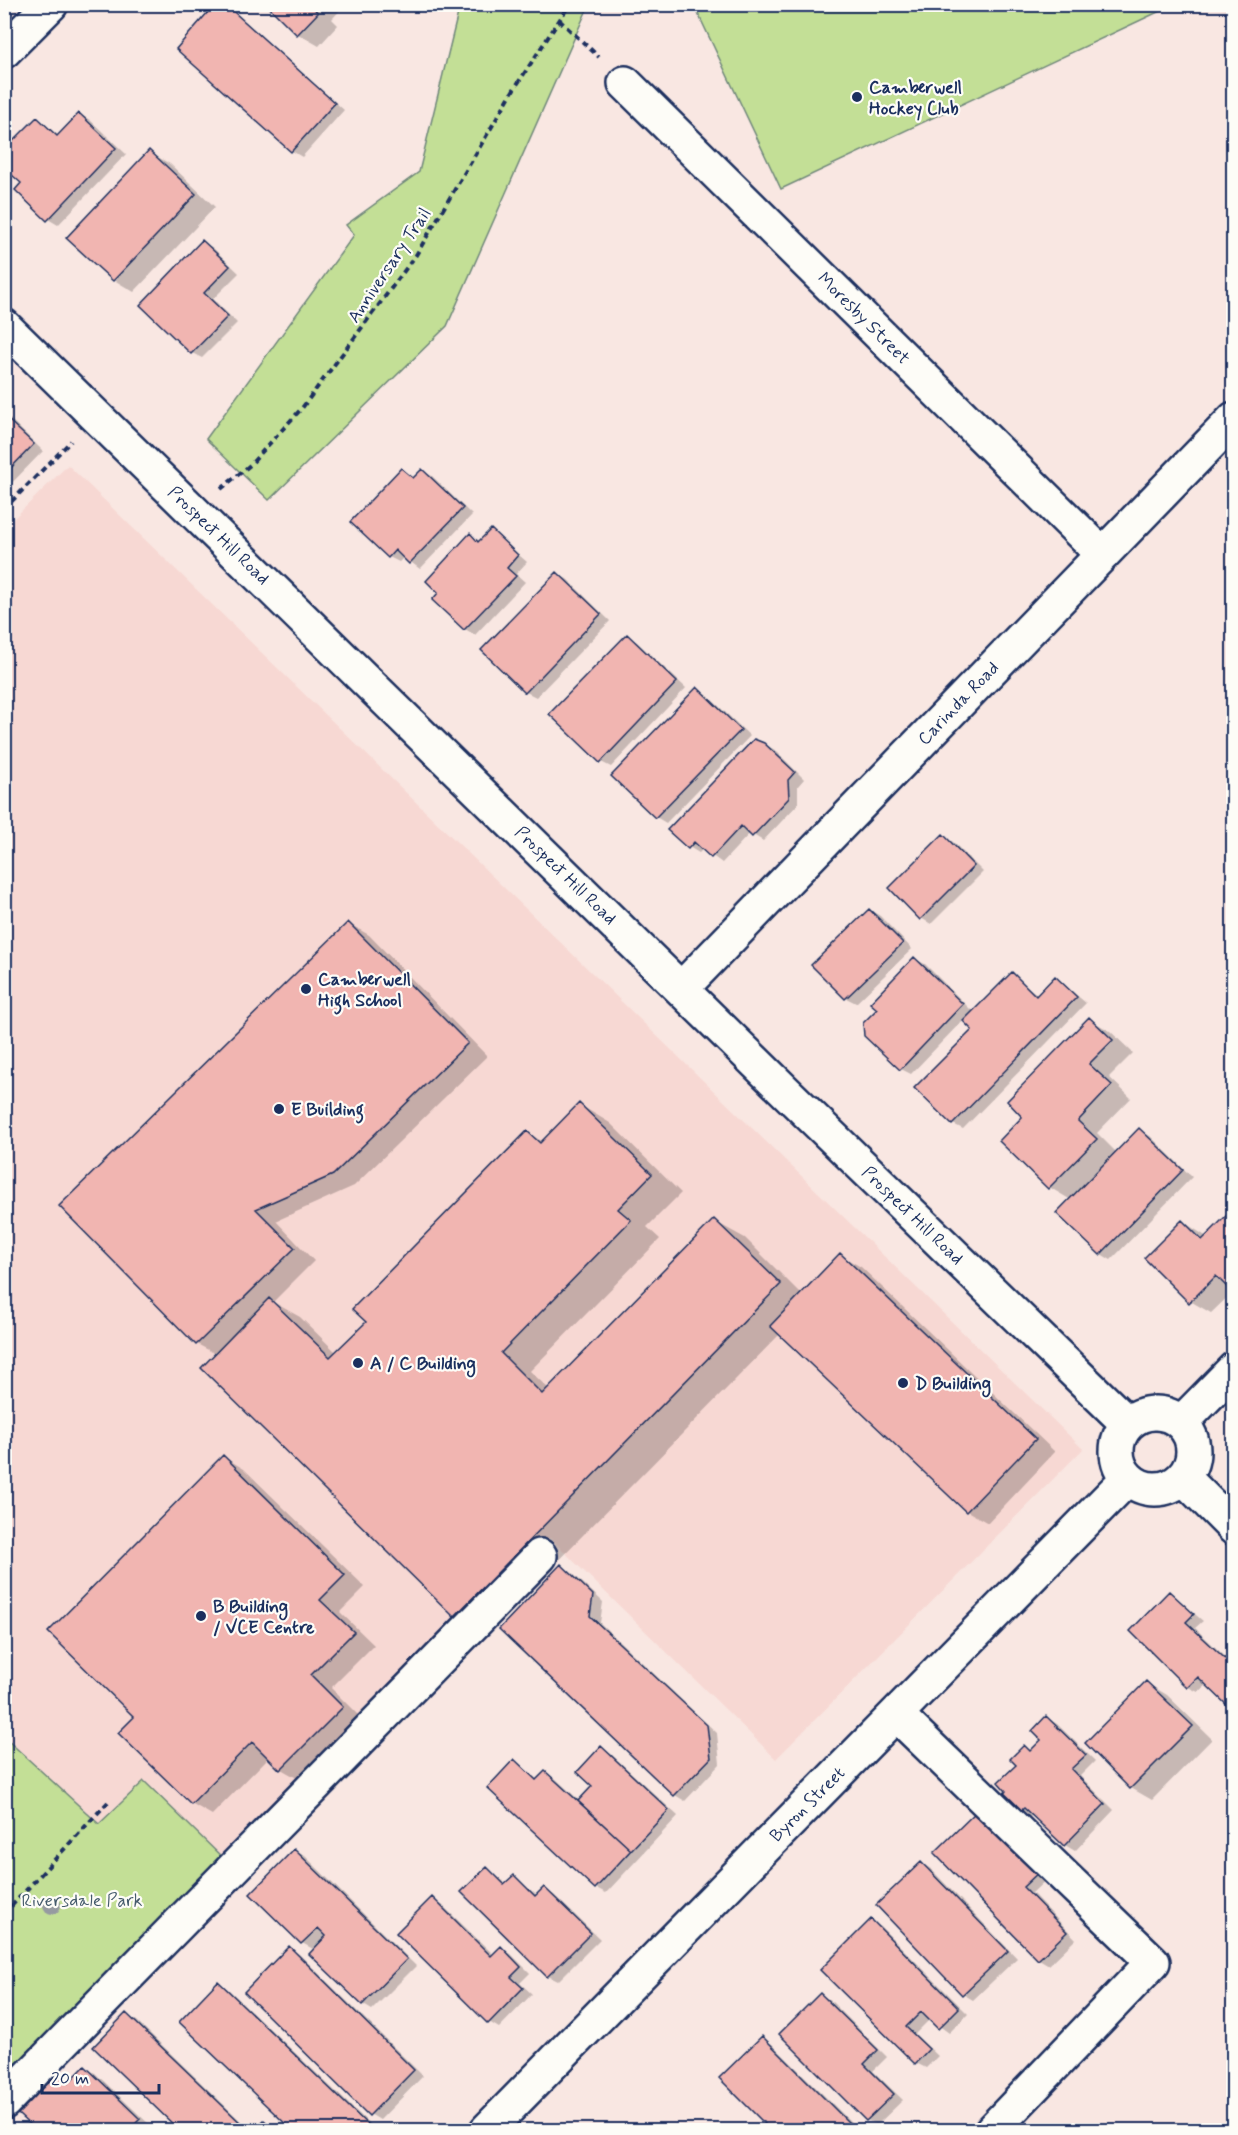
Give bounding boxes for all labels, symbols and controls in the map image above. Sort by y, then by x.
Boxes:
place label: Camberwell Hockey Club [869,76,962,121]
marker: Camberwell Hockey Club [850,90,864,104]
street label: Anniversary Trail [342,203,437,328]
street label: Moresby Street [812,267,915,370]
street label: Prospect Hill Road [162,481,274,590]
street label: Carinda Road [913,657,1005,751]
street label: Prospect Hill Road [509,821,621,930]
place label: Camberwell High School [318,968,411,1015]
marker: Camberwell High School [299,982,313,996]
place label: E Building [291,1098,364,1124]
marker: E Building [272,1102,286,1116]
street label: Prospect Hill Road [856,1161,968,1270]
place label: A / C Building [370,1352,476,1378]
marker: A / C Building [351,1356,365,1370]
place label: D Building [915,1372,991,1398]
marker: D Building [896,1376,910,1390]
place label: B Building / VCE Centre [213,1595,315,1640]
marker: B Building / VCE Centre [194,1609,208,1623]
street label: Byron Street [765,1762,851,1848]
park label: Riversdale Park [22,1889,143,1913]
scale bar [42,2057,159,2095]
text: 20 m [51,2067,89,2091]

